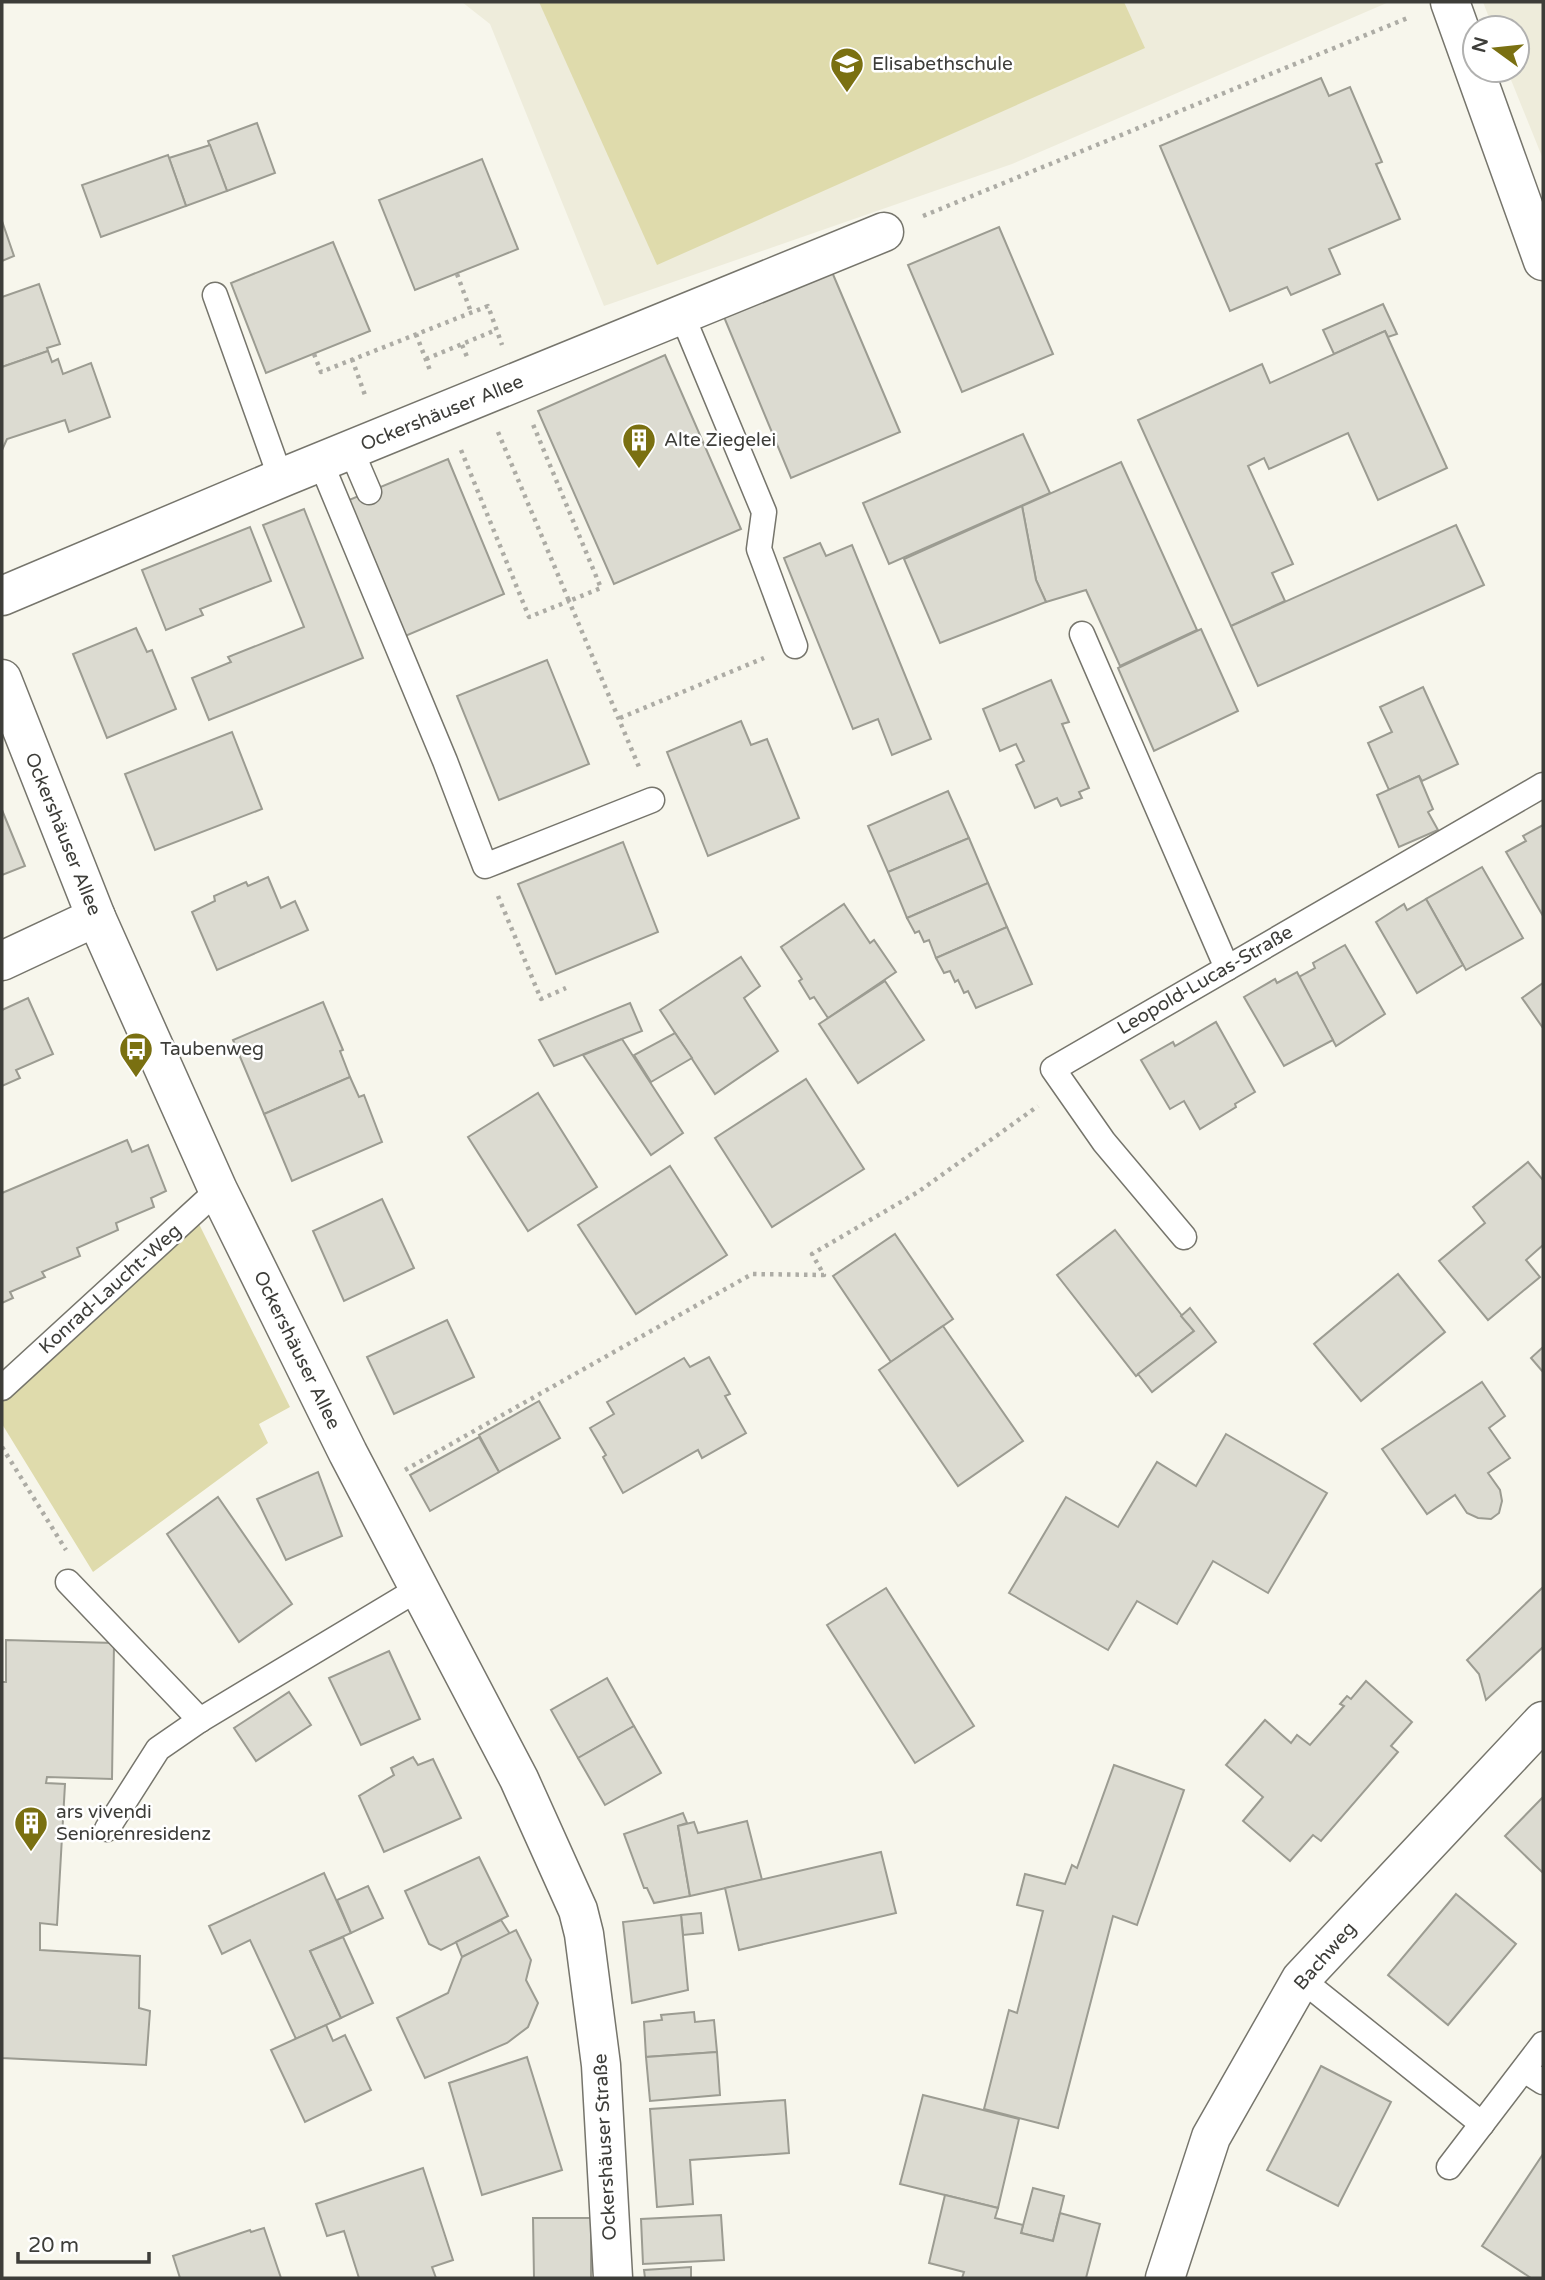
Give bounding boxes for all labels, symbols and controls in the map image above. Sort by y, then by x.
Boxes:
north arrow [1461,14,1531,84]
text: N [1468,35,1493,55]
school or university icon: Elisabethschule [828,45,866,94]
place label: Elisabethschule [872,53,1013,75]
street label: Ockershäuser Allee [357,370,527,456]
building icon: Alte Ziegelei [620,421,658,470]
place label: Alte Ziegelei [664,429,776,451]
street label: Ockershäuser Allee [20,749,106,919]
street label: Leopold-Lucas-Straße [1113,921,1297,1039]
bus stop icon: Taubenweg [117,1030,155,1079]
place label: Taubenweg [160,1038,264,1060]
street label: Konrad-Laucht-Weg [35,1220,185,1358]
street label: Ockershäuser Allee [249,1267,345,1433]
place label: ars vivendi Seniorenresidenz [56,1801,211,1845]
building icon: ars vivendi Seniorenresidenz [12,1804,50,1853]
street label: Bachweg [1289,1917,1361,1995]
street label: Ockershäuser Straße [589,2053,621,2241]
scale bar [18,2220,149,2264]
text: 20 m [28,2233,79,2258]

